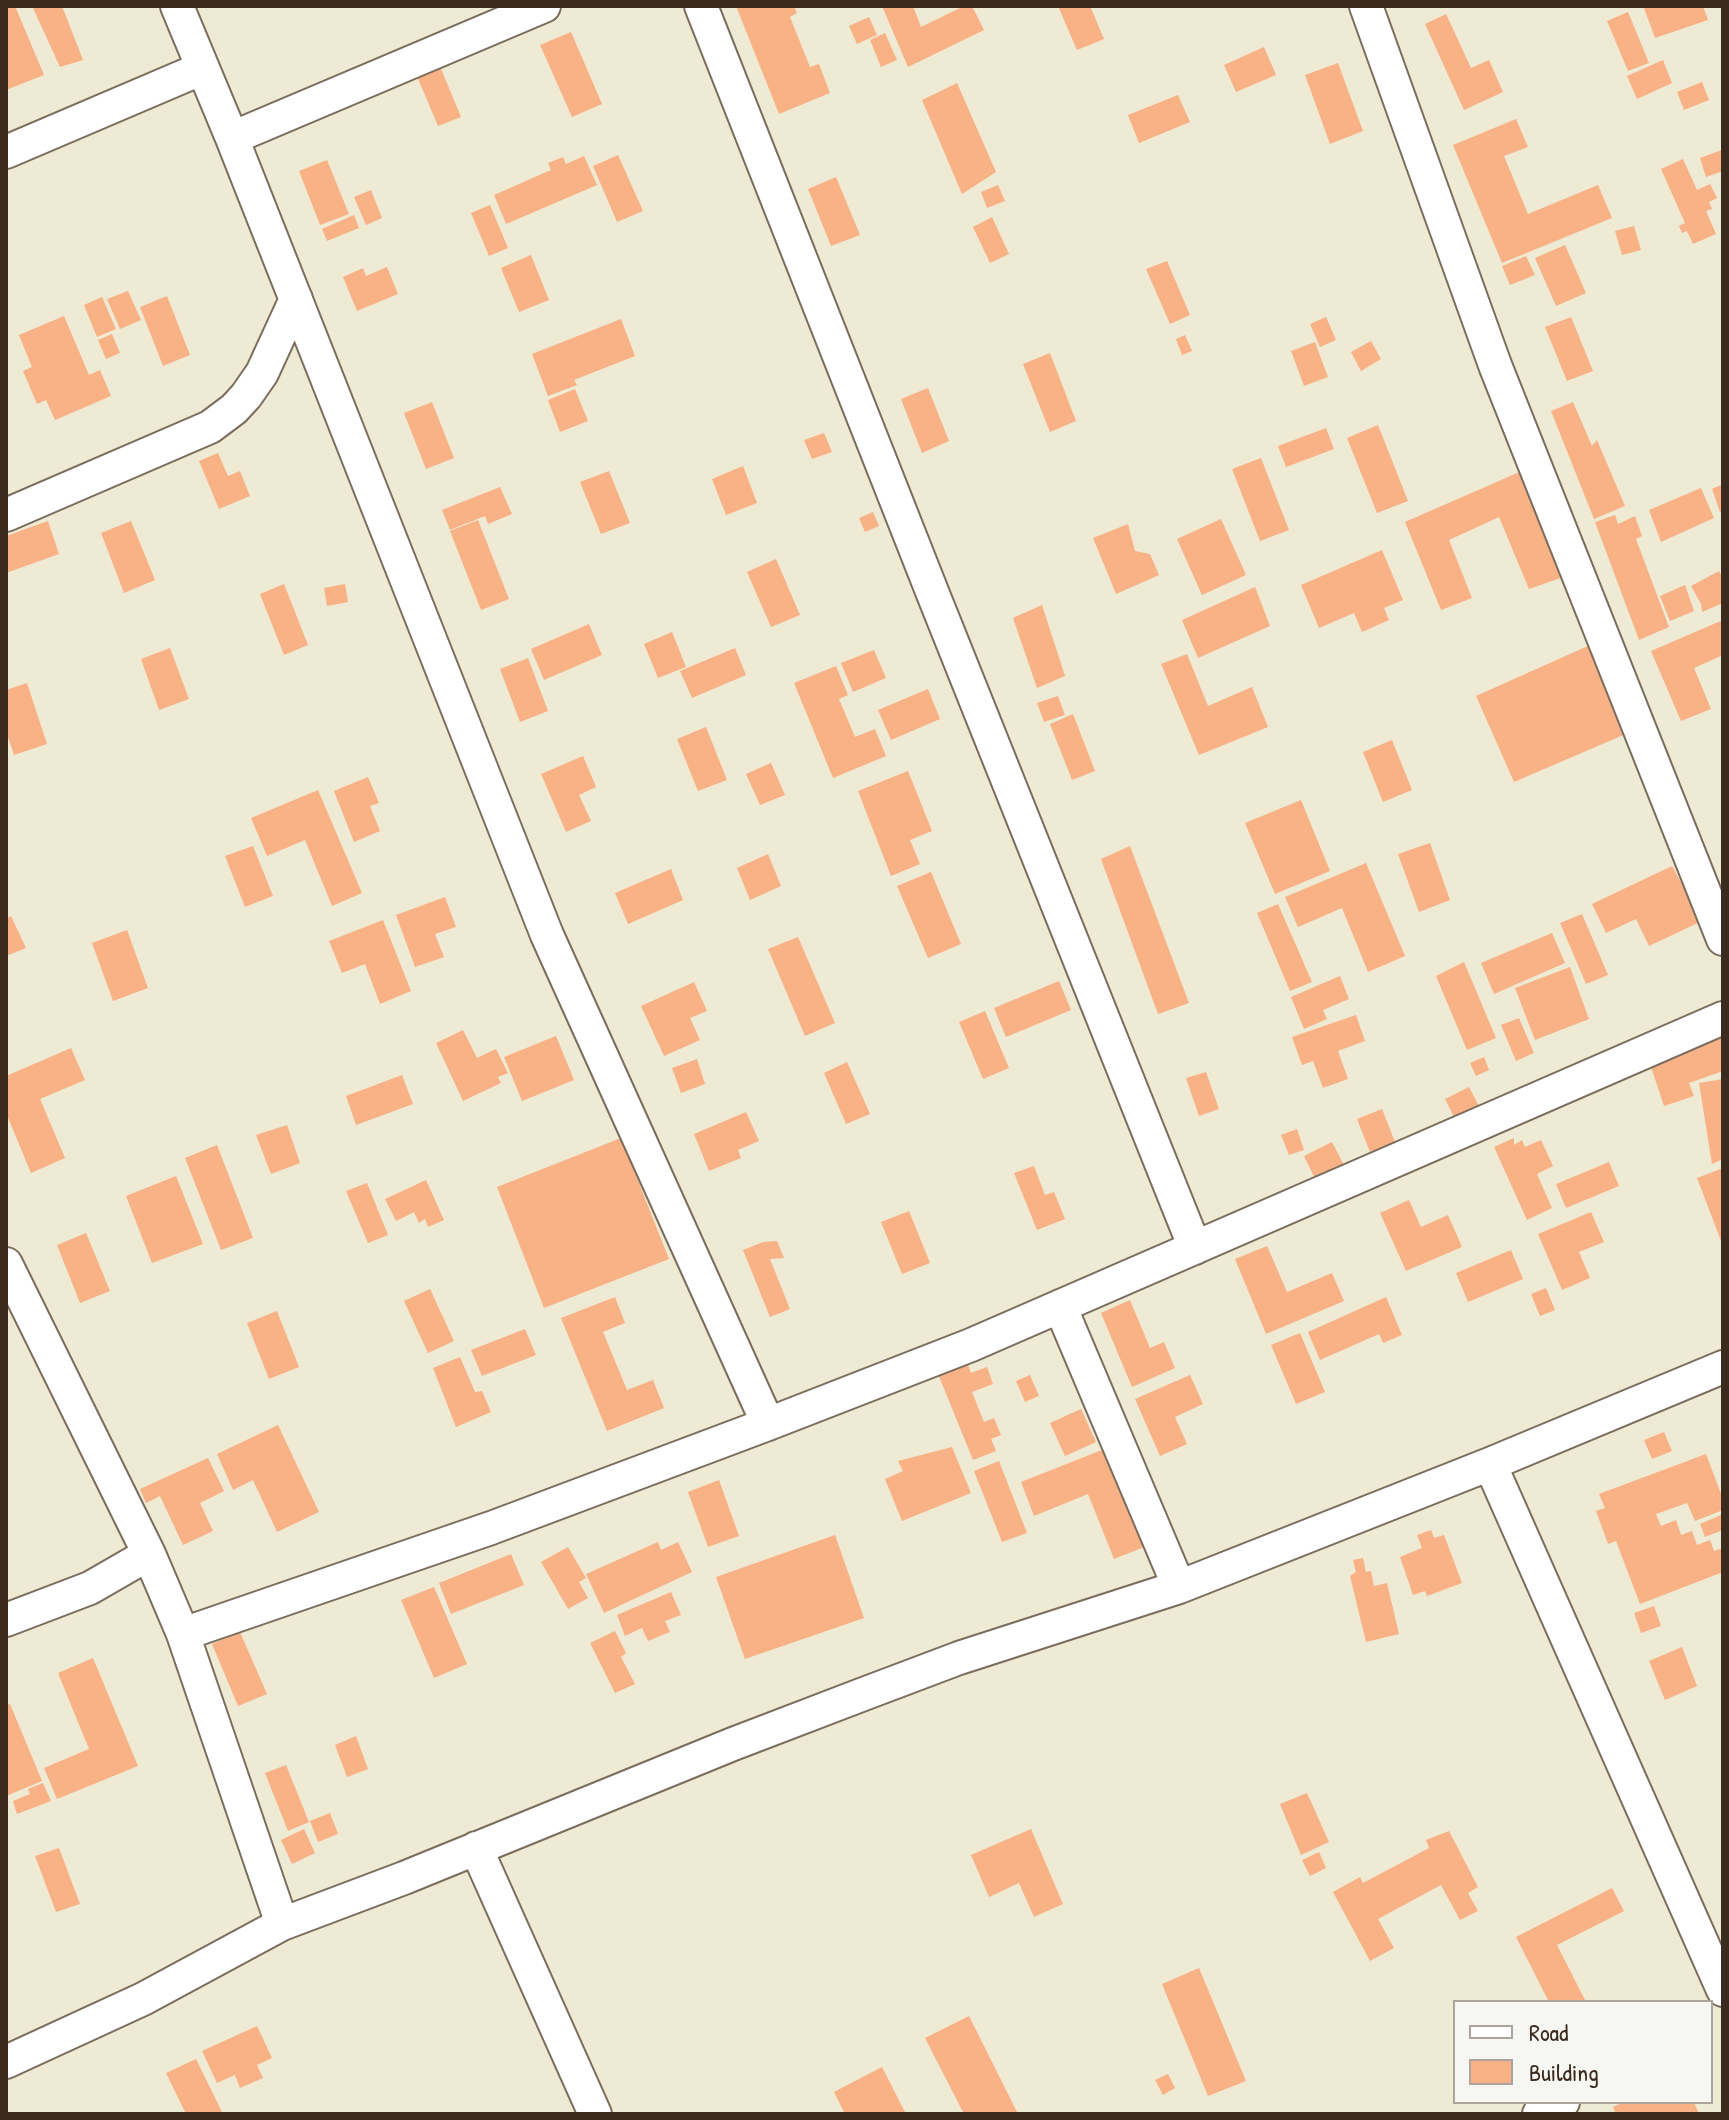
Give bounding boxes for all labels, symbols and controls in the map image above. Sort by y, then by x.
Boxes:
legend [1453,2000,1713,2104]
text: Road [1529,2016,1568,2048]
text: Building [1529,2056,1599,2088]

